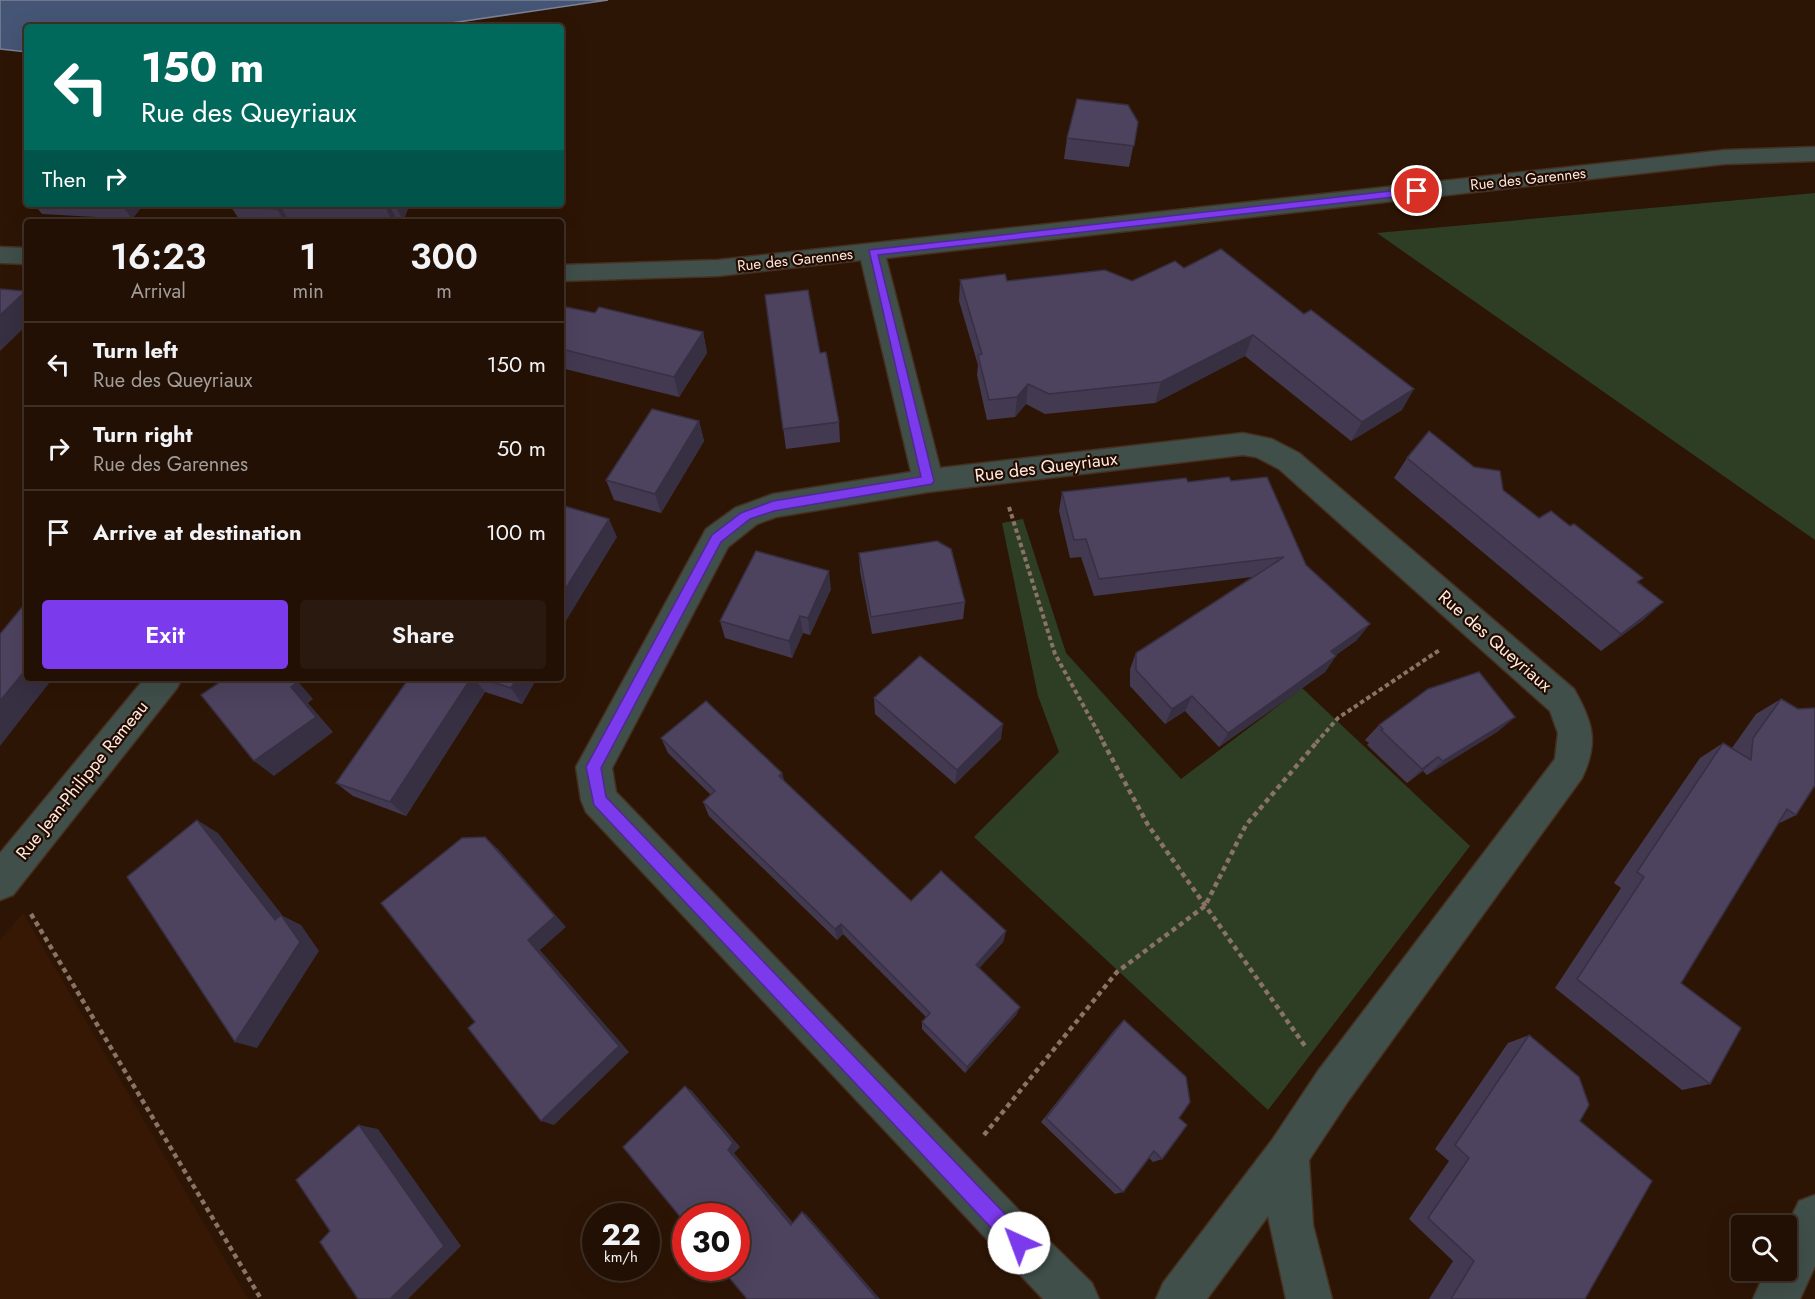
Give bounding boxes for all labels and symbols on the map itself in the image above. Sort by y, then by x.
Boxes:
street label: Rue des Garennes [1469,162,1587,196]
pin [1391,165,1442,216]
street label: Rue des Garennes [736,243,854,277]
street label: Rue des Queyriaux [973,445,1119,489]
street label: Rue des Queyriaux [1432,584,1558,698]
street label: Rue Jean-Philippe Rameau [10,695,154,865]
speed limit sign: 30 [672,1203,750,1281]
position arrow [987,1211,1051,1275]

